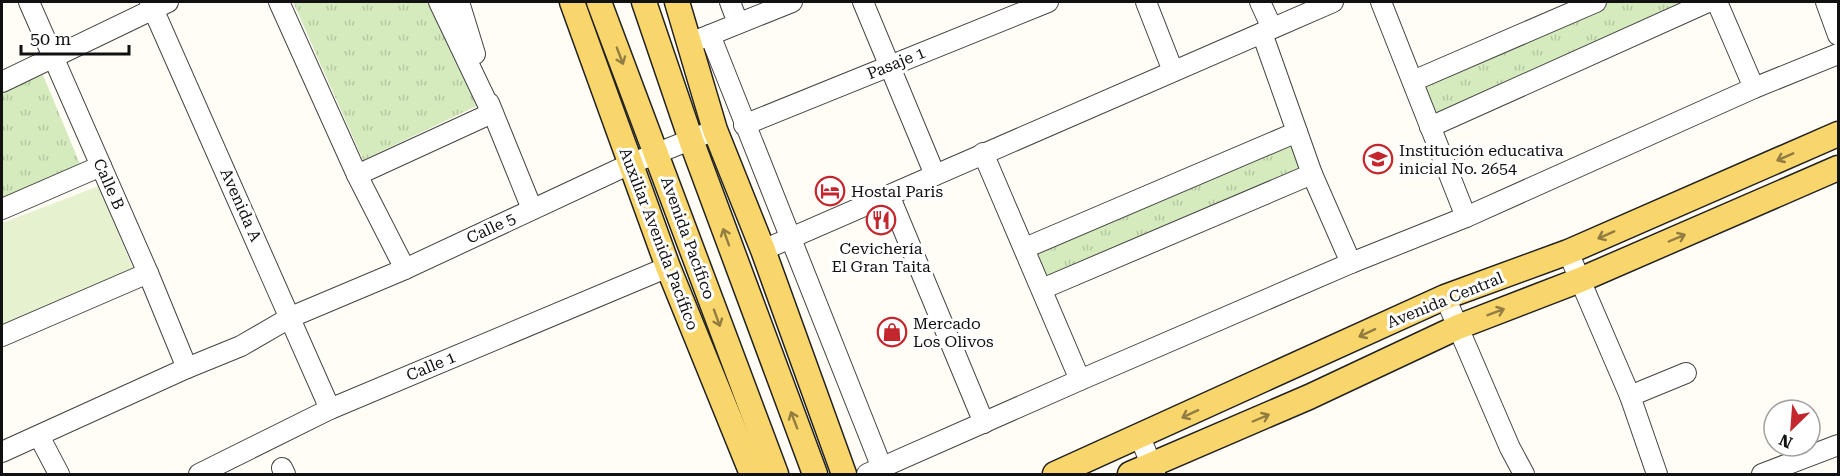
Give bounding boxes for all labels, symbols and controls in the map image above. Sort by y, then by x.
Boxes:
scale bar [21,18,129,56]
text: 50 m [30,28,71,49]
street label: Pasaje 1 [864,43,928,83]
one-way arrow [615,47,626,65]
place label: Institución educativa inicial No. 2654 [1399,141,1564,178]
school or university icon: Institución educativa inicial No. 2654 [1362,143,1394,175]
street label: Auxiliar Avenida Pacífico [615,145,703,333]
one-way arrow [1776,152,1795,163]
street label: Calle B [89,156,129,212]
street label: Avenida A [216,165,266,245]
street label: Avenida Pacífico [657,174,719,302]
hotel icon: Hostal Paris [814,175,846,207]
place label: Hostal Paris [851,182,943,201]
restaurant icon: Cevichería El Gran Taita [865,204,897,236]
street label: Calle 5 [463,208,519,248]
one-way arrow [720,228,731,247]
one-way arrow [1598,230,1616,241]
one-way arrow [1667,232,1685,243]
place label: Cevichería El Gran Taita [831,239,931,276]
street label: Avenida Central [1384,268,1506,332]
one-way arrow [1487,306,1505,317]
one-way arrow [712,308,723,327]
place label: Mercado Los Olivos [913,314,994,351]
shop icon: Mercado Los Olivos [876,316,908,348]
one-way arrow [1359,327,1377,339]
street label: Calle 1 [403,347,459,385]
north arrow [1762,398,1822,458]
one-way arrow [1182,408,1200,420]
one-way arrow [788,411,799,430]
one-way arrow [1252,412,1270,423]
text: N [1776,430,1795,452]

